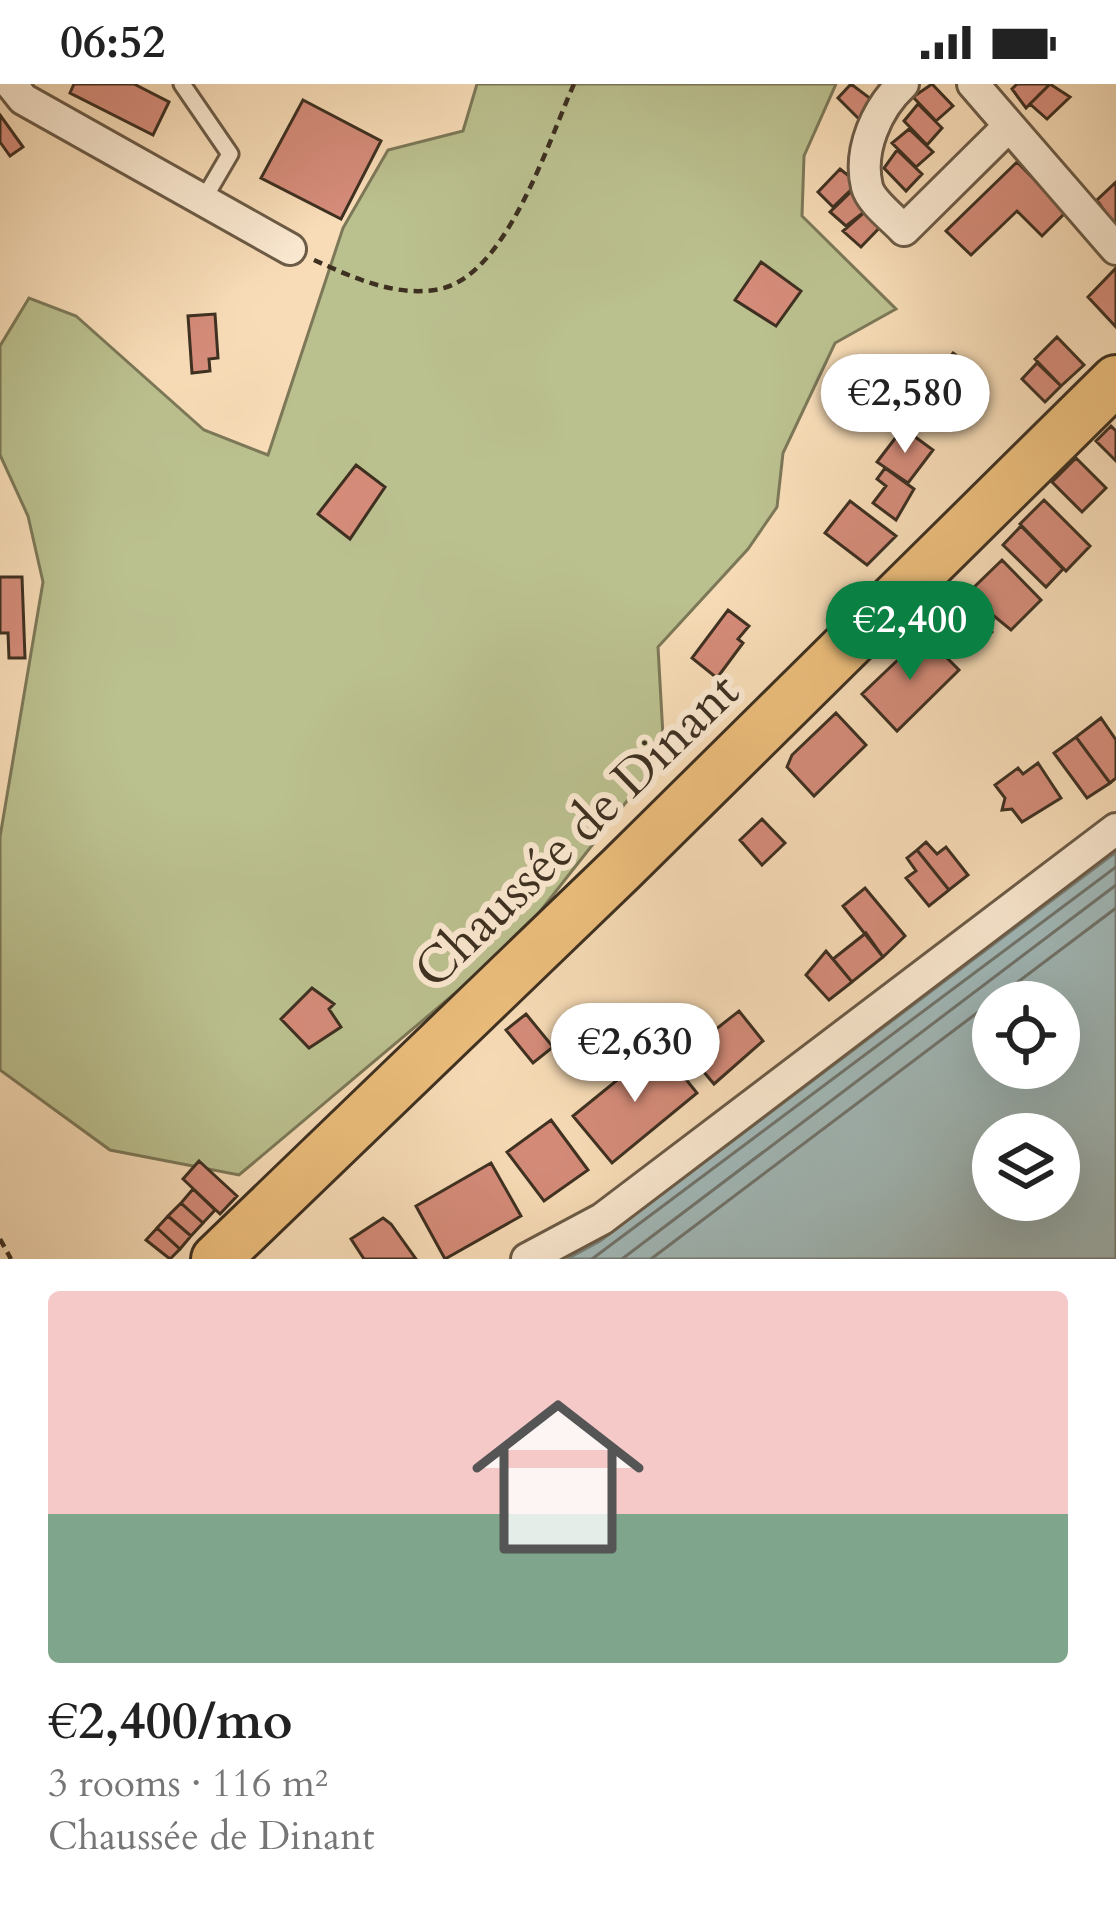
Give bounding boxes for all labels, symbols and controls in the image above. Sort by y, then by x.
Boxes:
text: 06:52 [60,12,165,73]
pin: €2,580 [807,354,1003,456]
text: €2,580 [848,366,962,419]
pin: €2,400 [812,581,1008,683]
text: €2,400 [853,593,967,646]
street label: Chaussée de Dinant [399,657,755,1005]
map controls [972,981,1080,1221]
button: locate [972,981,1080,1089]
pin: €2,630 [537,1003,733,1105]
text: €2,630 [578,1015,692,1068]
button: layers [972,1113,1080,1221]
icon: home [450,1369,666,1585]
text: €2,400/mo [48,1687,293,1757]
text: 3 rooms · 116 m² [48,1757,328,1810]
text: Chaussée de Dinant [48,1810,375,1863]

